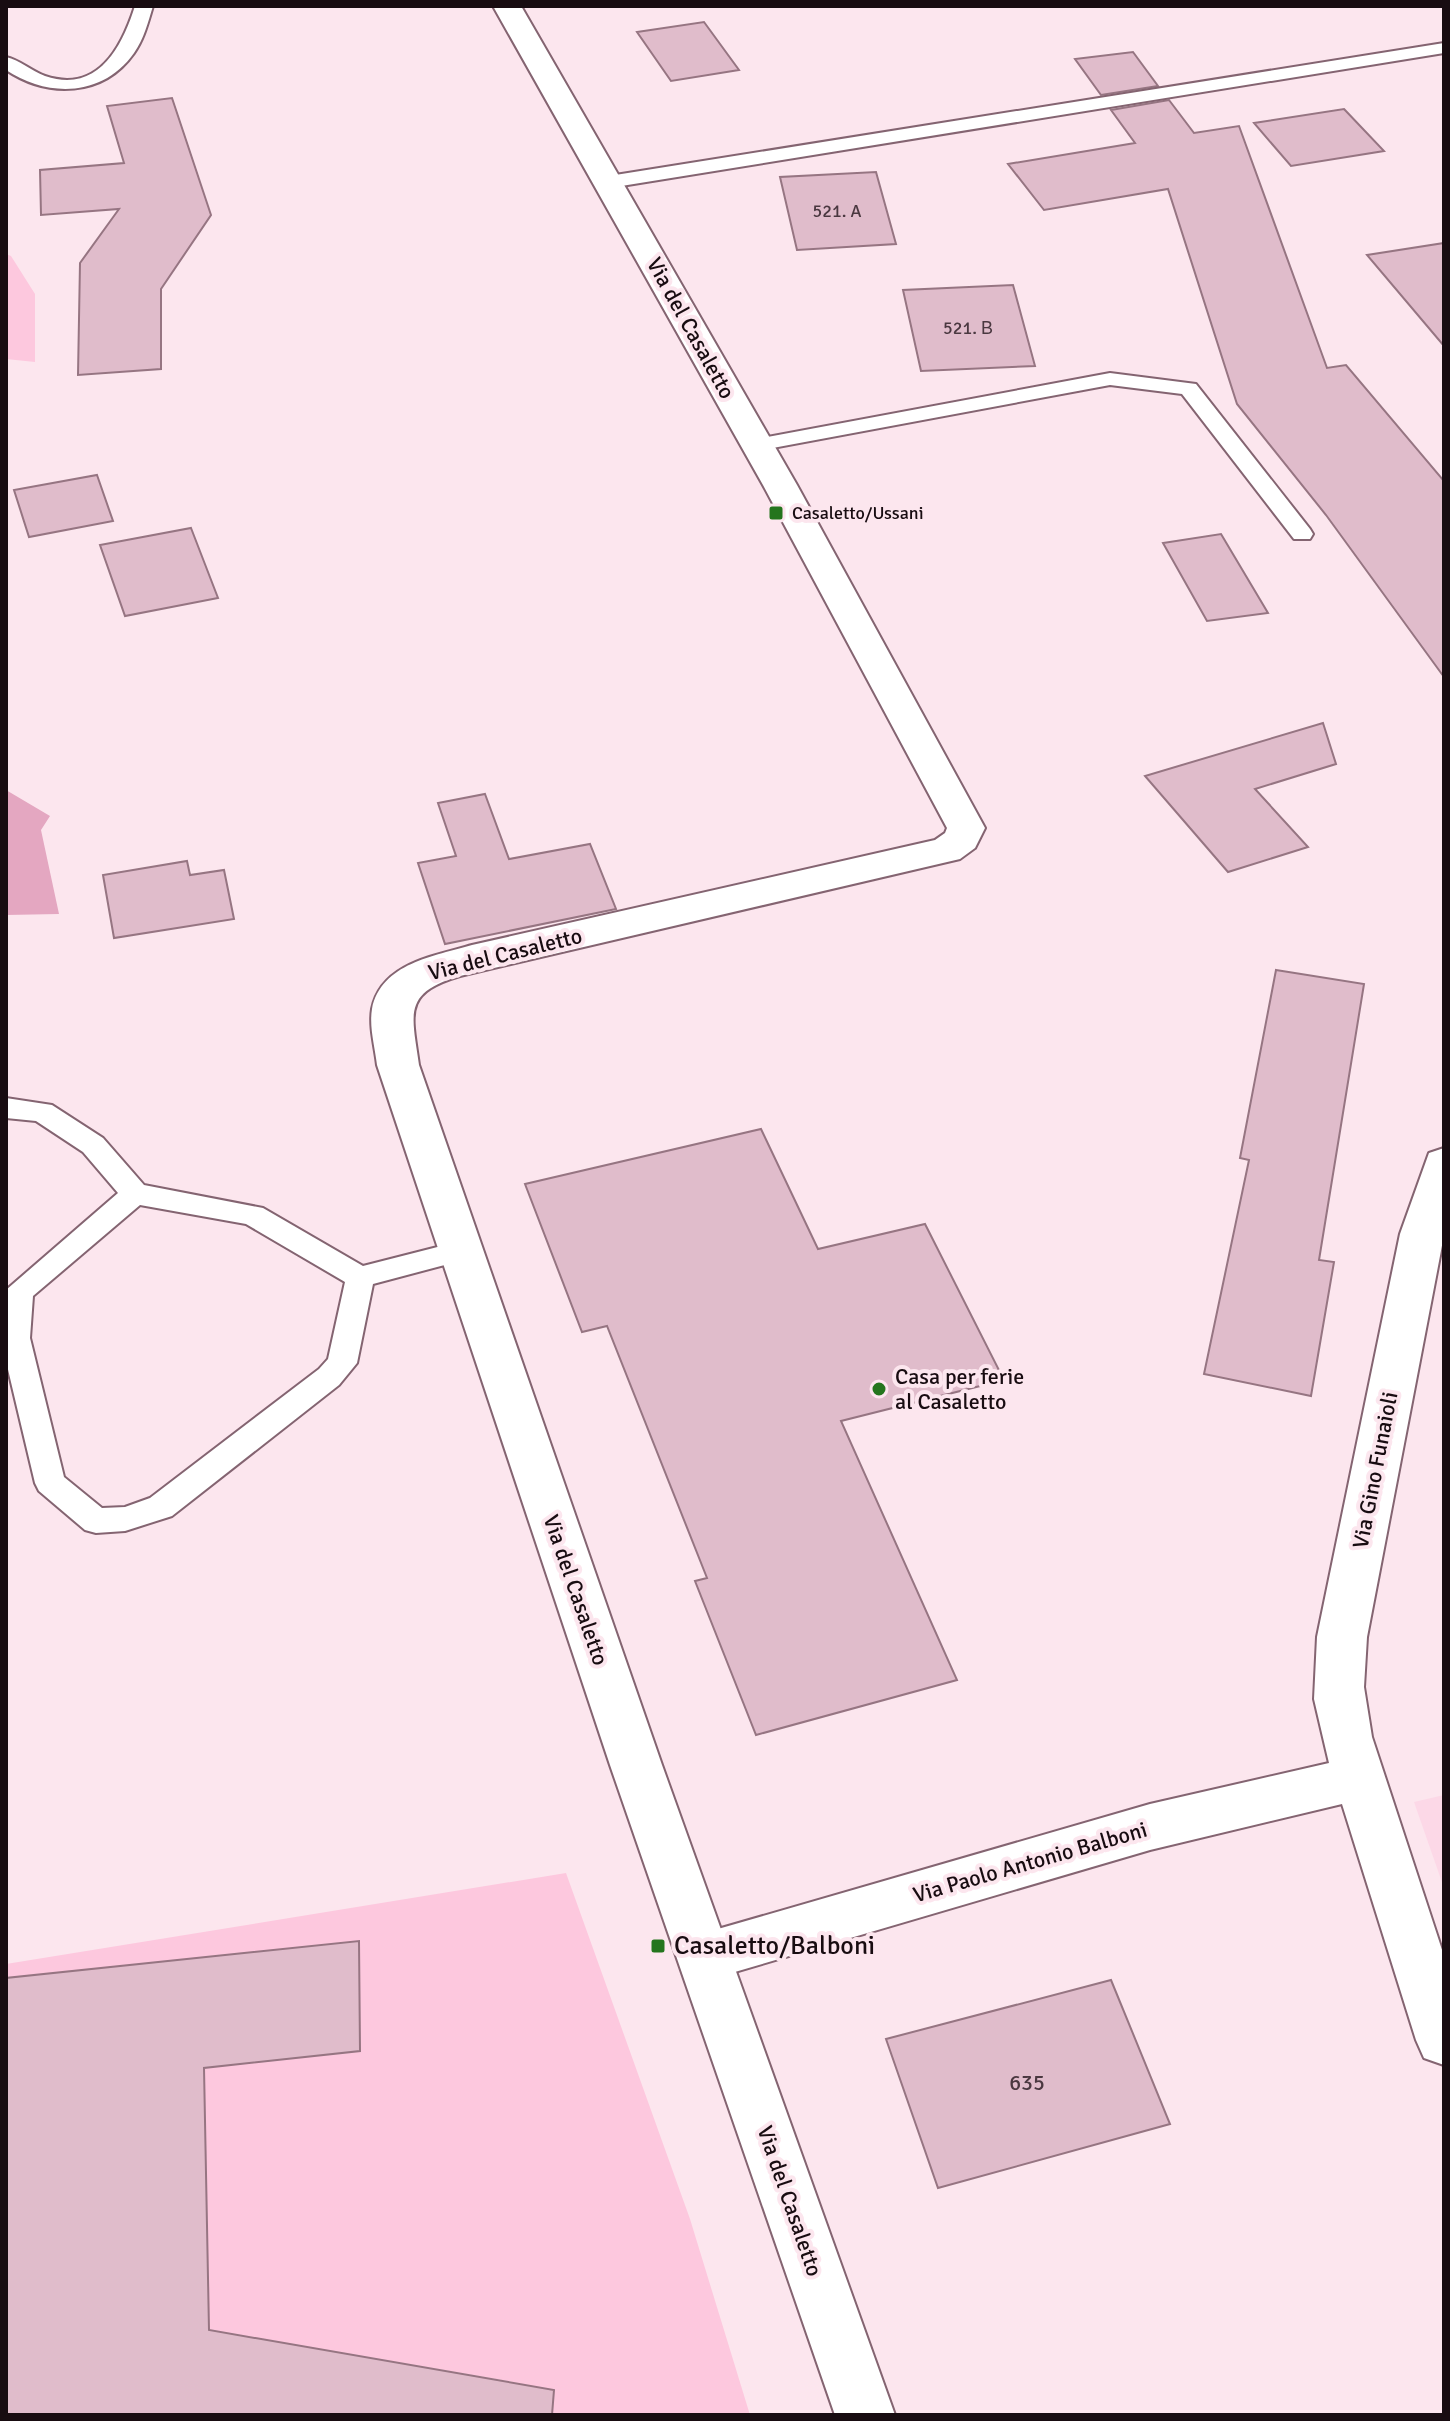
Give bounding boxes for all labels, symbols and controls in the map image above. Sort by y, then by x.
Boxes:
house number: 521. A [813,200,861,222]
street label: Via del Casaletto [641,253,741,403]
house number: 521. В [943,317,993,339]
place label: Casaletto/Ussani [792,502,924,524]
marker: Casaletto/Ussani [767,504,785,522]
street label: Via del Casaletto [425,922,585,986]
place label: Casa per ferie al Casaletto [895,1363,1024,1415]
marker: Casa per ferie al Casaletto [870,1380,888,1398]
street label: Via Gino Funaioli [1347,1389,1403,1551]
street label: Via del Casaletto [538,1511,614,1669]
street label: Via Paolo Antonio Balboni [910,1816,1150,1908]
place label: Casaletto/Balboni [674,1930,875,1962]
marker: Casaletto/Balboni [649,1937,667,1955]
house number: 635 [1009,2069,1045,2096]
street label: Via del Casaletto [752,2122,828,2280]

